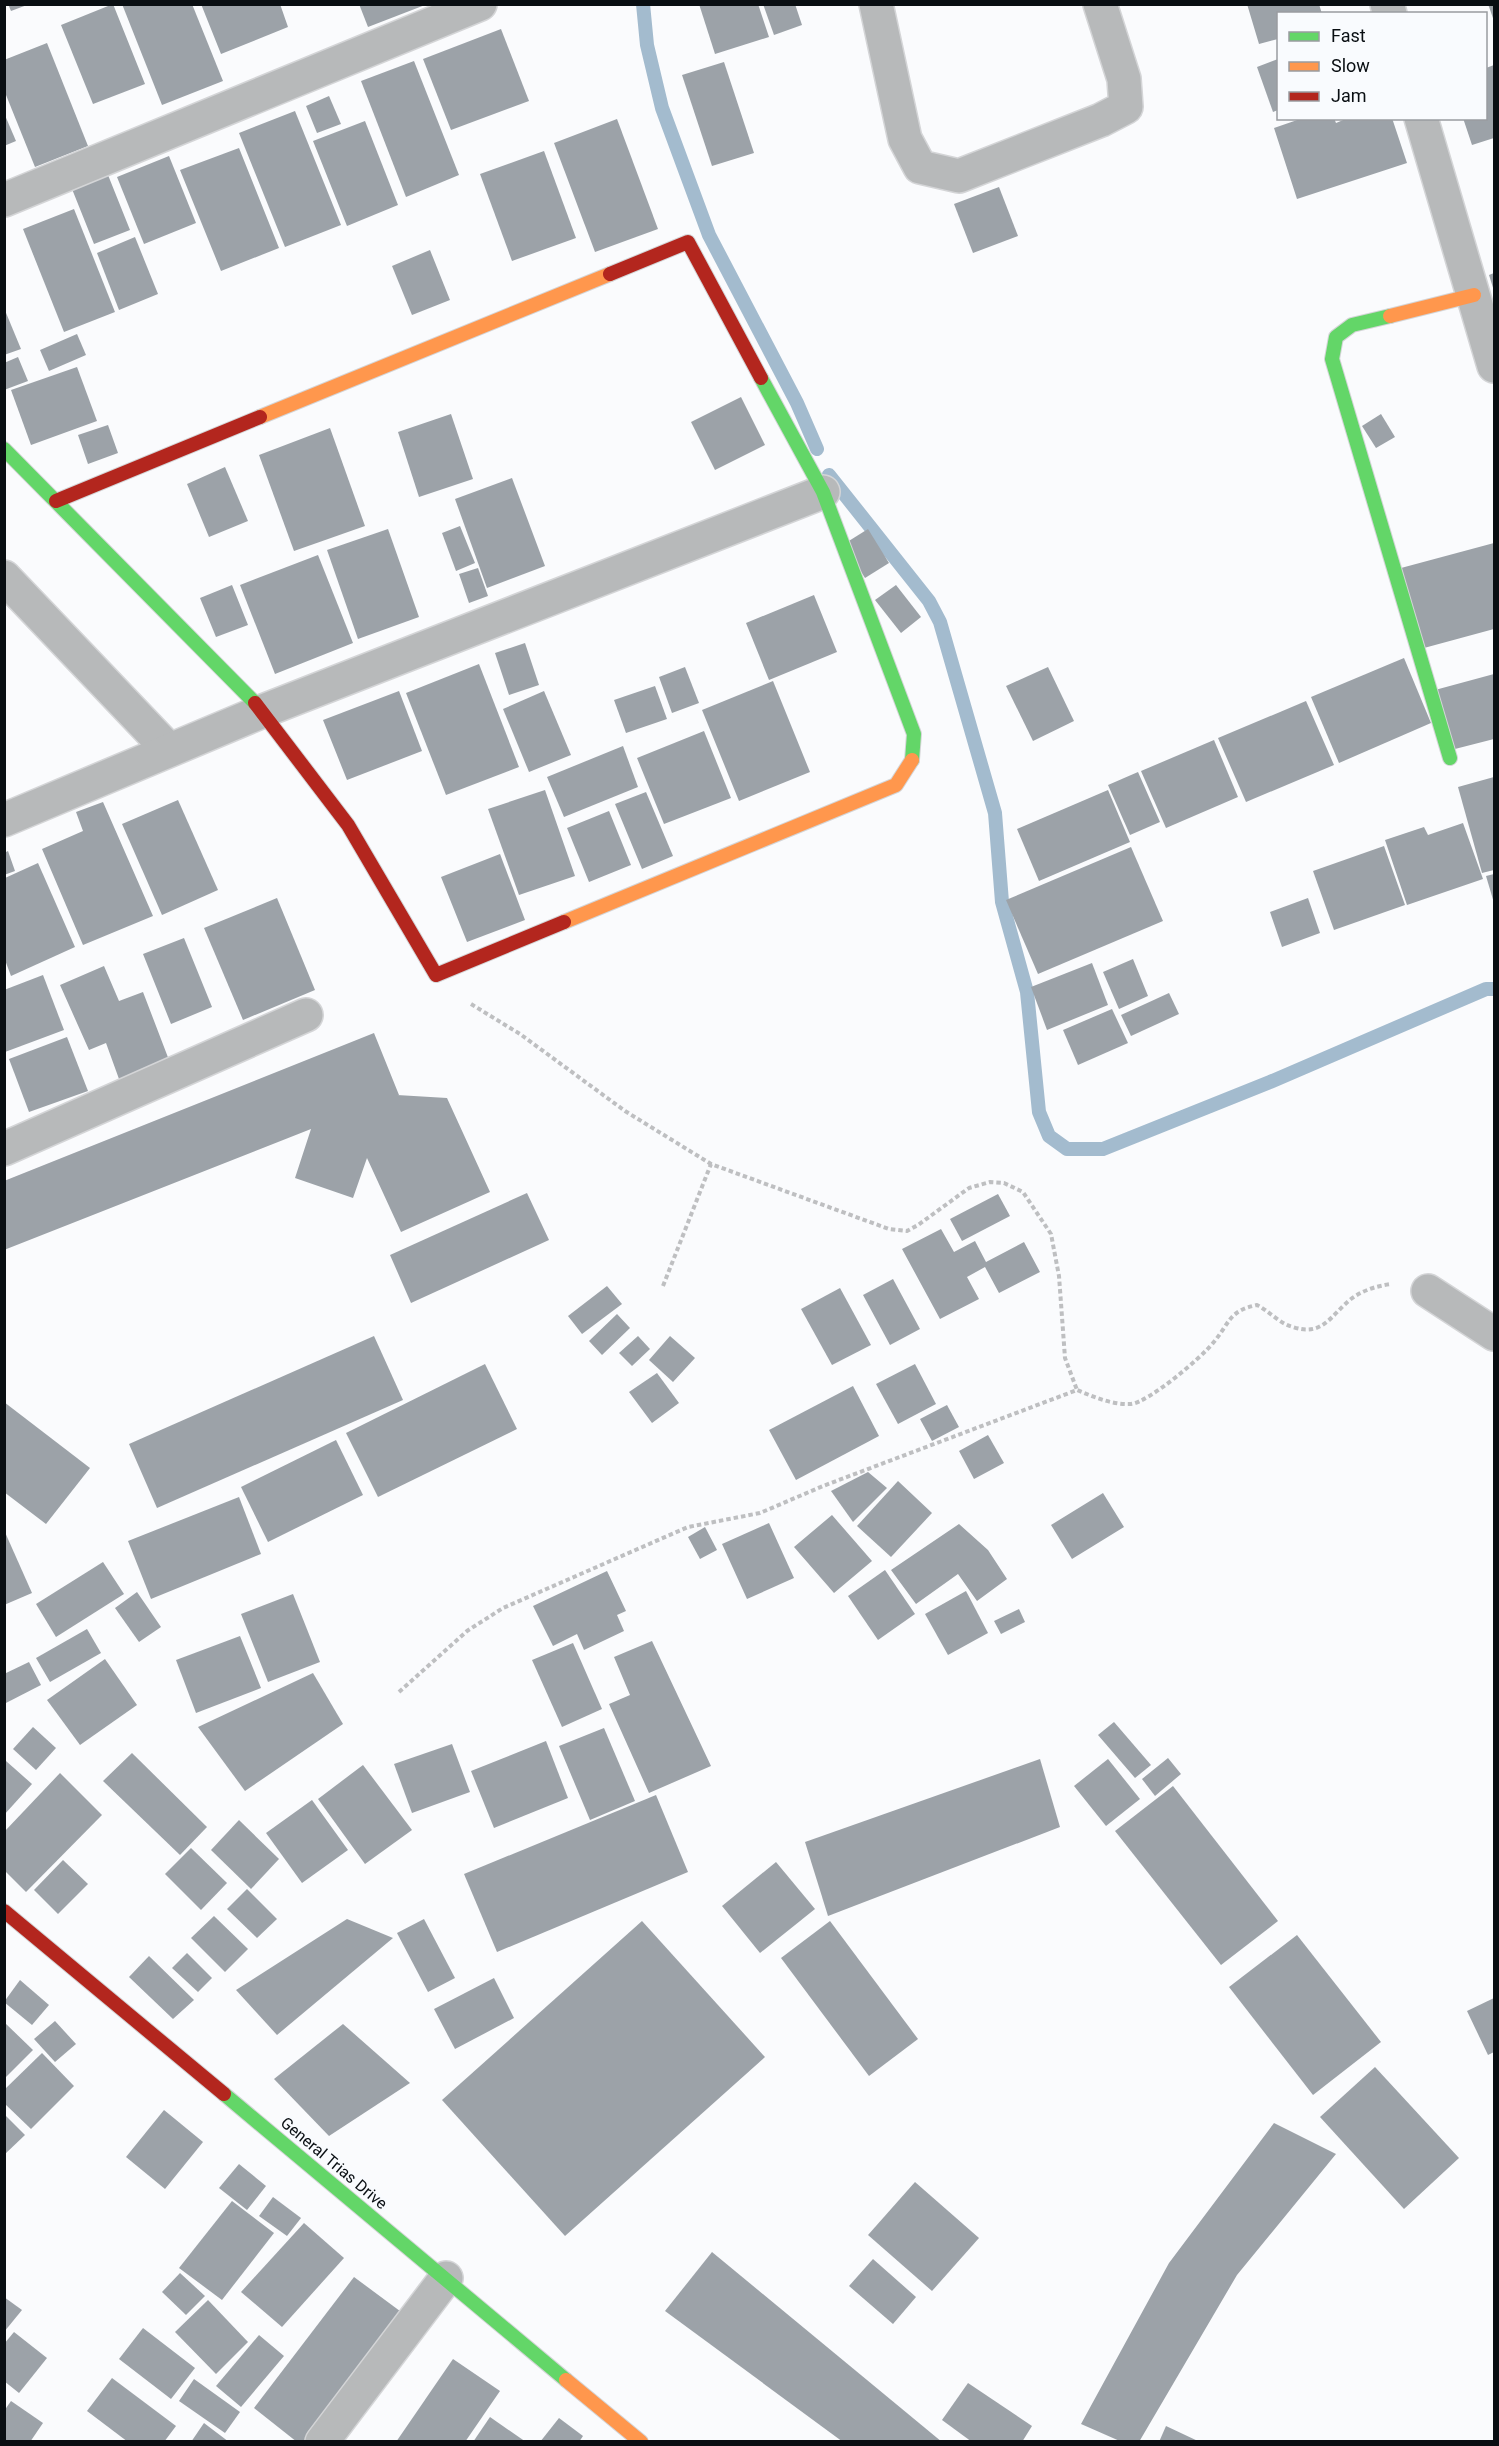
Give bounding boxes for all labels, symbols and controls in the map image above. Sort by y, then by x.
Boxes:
legend [1277,12,1487,120]
text: Fast [1331,25,1366,46]
text: Slow [1331,55,1370,76]
text: Jam [1331,85,1367,106]
street label: General Trias Drive [277,2113,391,2213]

